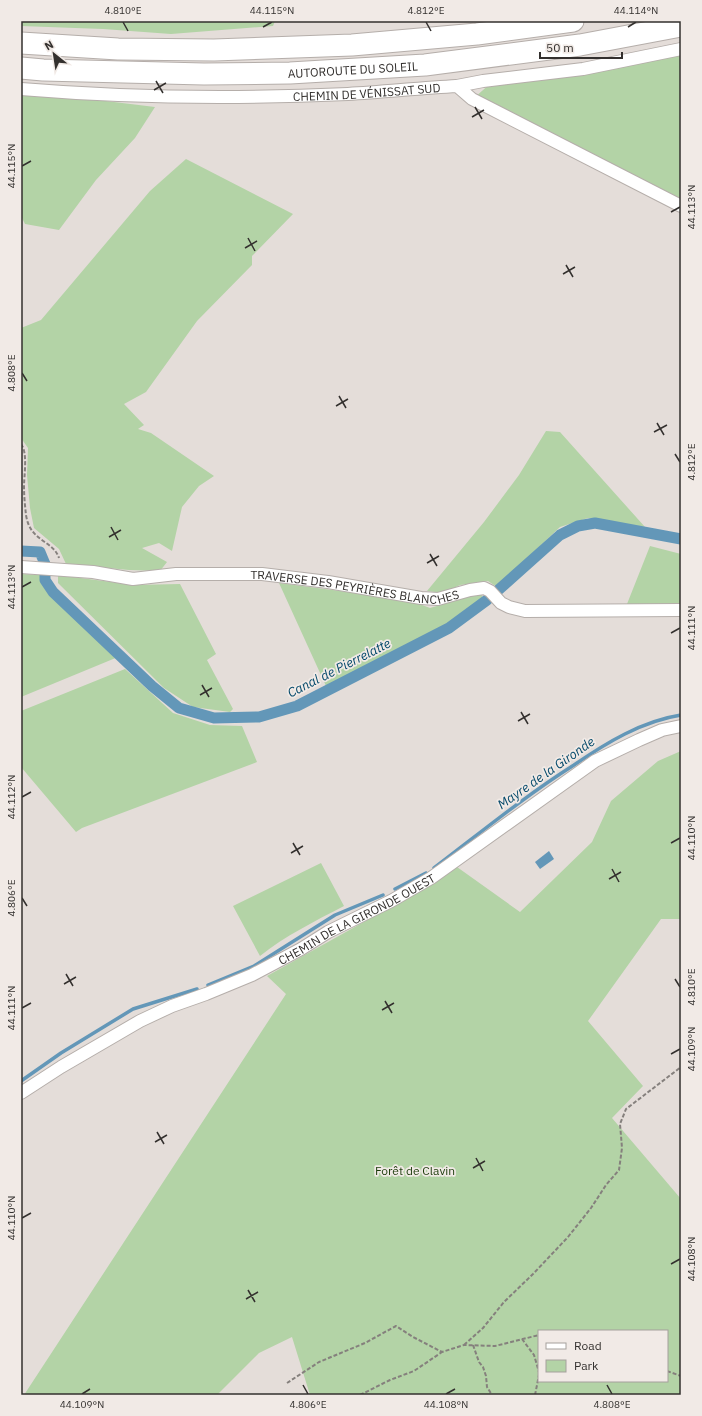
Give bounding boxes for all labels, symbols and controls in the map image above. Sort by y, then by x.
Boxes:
text: 4.810°E [104,4,142,17]
text: 44.115°N [250,4,294,17]
text: 4.812°E [407,4,445,17]
text: 44.114°N [614,4,658,17]
north arrow [34,34,74,74]
scale bar [540,34,622,60]
text: N [42,37,56,53]
text: 50 m [546,40,574,55]
street label: AUTOROUTE DU SOLEIL [287,58,418,81]
street label: CHEMIN DE VÉNISSAT SUD [293,80,441,104]
text: 44.115°N [5,144,18,188]
text: 44.113°N [685,185,698,229]
text: 4.808°E [5,354,18,392]
text: 4.812°E [685,443,698,481]
text: 44.113°N [5,565,18,609]
street label: TRAVERSE DES PEYRIÈRES BLANCHES [250,567,461,606]
text: 44.111°N [685,606,698,650]
water label: Canal de Pierrelatte [285,634,394,701]
water label: Mayre de la Gironde [494,733,598,813]
text: 44.112°N [5,775,18,819]
text: 44.110°N [685,816,698,860]
street label: CHEMIN DE LA GIRONDE OUEST [275,870,438,967]
text: 4.806°E [5,879,18,917]
text: 4.810°E [685,968,698,1006]
text: 44.111°N [5,986,18,1030]
text: 44.109°N [685,1027,698,1071]
park label: Forêt de Clavin [375,1163,455,1178]
text: 44.110°N [5,1196,18,1240]
text: 44.108°N [685,1237,698,1281]
legend [538,1330,668,1382]
text: Road [574,1338,602,1353]
text: Park [574,1358,599,1373]
text: 44.109°N [60,1398,104,1411]
text: 4.806°E [289,1398,327,1411]
text: 44.108°N [424,1398,468,1411]
text: 4.808°E [593,1398,631,1411]

